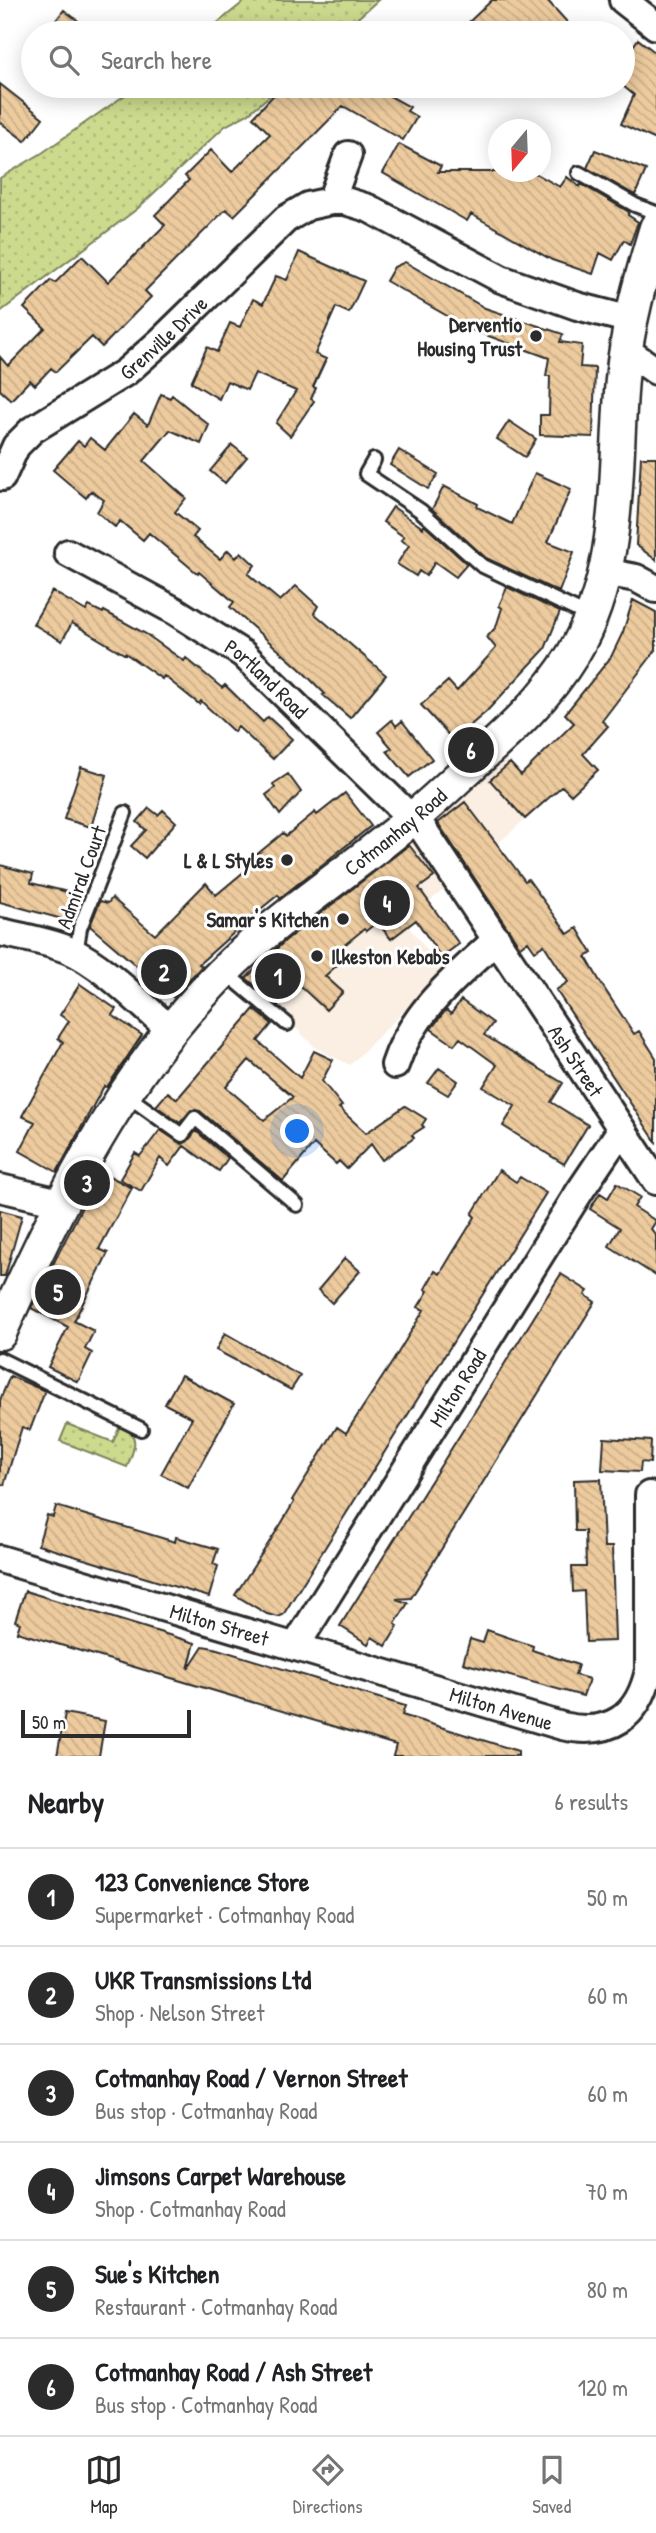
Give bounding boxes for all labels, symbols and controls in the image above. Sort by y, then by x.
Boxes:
search box [21,21,635,98]
icon: search [45,41,83,79]
text: Search here [101,42,212,77]
north arrow [488,119,551,182]
street label: Grenville Drive [113,289,214,386]
place label: Derventio Housing Trust [417,310,523,364]
marker: Derventio Housing Trust [528,328,544,344]
street label: Portland Road [220,632,315,725]
pin: 6 [448,724,494,776]
street label: Cotmanhay Road [338,781,453,882]
street label: Admiral Court [49,821,113,933]
place label: L & L Styles [184,846,273,876]
marker: L & L Styles [279,852,295,868]
pin: 4 [364,877,410,929]
place label: Samar's Kitchen [206,905,329,934]
marker: Samar's Kitchen [335,911,351,927]
place label: Ilkeston Kebabs [331,942,450,971]
pin: 2 [141,946,187,998]
marker: Ilkeston Kebabs [309,948,325,964]
pin: 1 [255,950,301,1002]
street label: Ash Street [542,1019,611,1103]
your location [280,1114,314,1148]
pin: 3 [64,1157,110,1209]
pin: 5 [35,1266,81,1318]
street label: Milton Road [422,1343,493,1432]
street label: Milton Street [167,1596,273,1653]
street label: Milton Avenue [446,1679,556,1737]
scale bar [21,1707,191,1739]
text: 50 m [32,1709,66,1735]
text: Nearby [28,1782,104,1822]
text: 6 results [555,1786,628,1817]
text: 123 Convenience Store [95,1864,309,1899]
text: 1 [47,1882,55,1913]
text: 50 m [587,1882,628,1913]
text: Supermarket · Cotmanhay Road [95,1899,354,1930]
text: UKR Transmissions Ltd [95,1962,311,1997]
text: 2 [46,1980,56,2011]
text: 60 m [588,1980,628,2011]
text: Shop · Nelson Street [95,1997,264,2028]
text: Cotmanhay Road / Vernon Street [95,2060,407,2095]
text: 3 [46,2078,56,2109]
text: 60 m [588,2078,628,2109]
text: Bus stop · Cotmanhay Road [95,2095,317,2126]
text: Jimsons Carpet Warehouse [95,2158,346,2193]
text: 4 [47,2176,55,2207]
text: 70 m [585,2176,628,2207]
text: Shop · Cotmanhay Road [95,2193,286,2224]
text: Sue's Kitchen [95,2256,219,2291]
text: 5 [46,2274,56,2305]
text: 80 m [587,2274,628,2305]
text: Restaurant · Cotmanhay Road [95,2291,337,2322]
text: Cotmanhay Road / Ash Street [95,2354,372,2389]
text: 6 [46,2372,56,2403]
text: 120 m [578,2372,628,2403]
text: Bus stop · Cotmanhay Road [95,2389,317,2420]
tab: Map [85,2451,123,2519]
tab: Directions [293,2451,363,2519]
tab: Saved [532,2451,571,2519]

